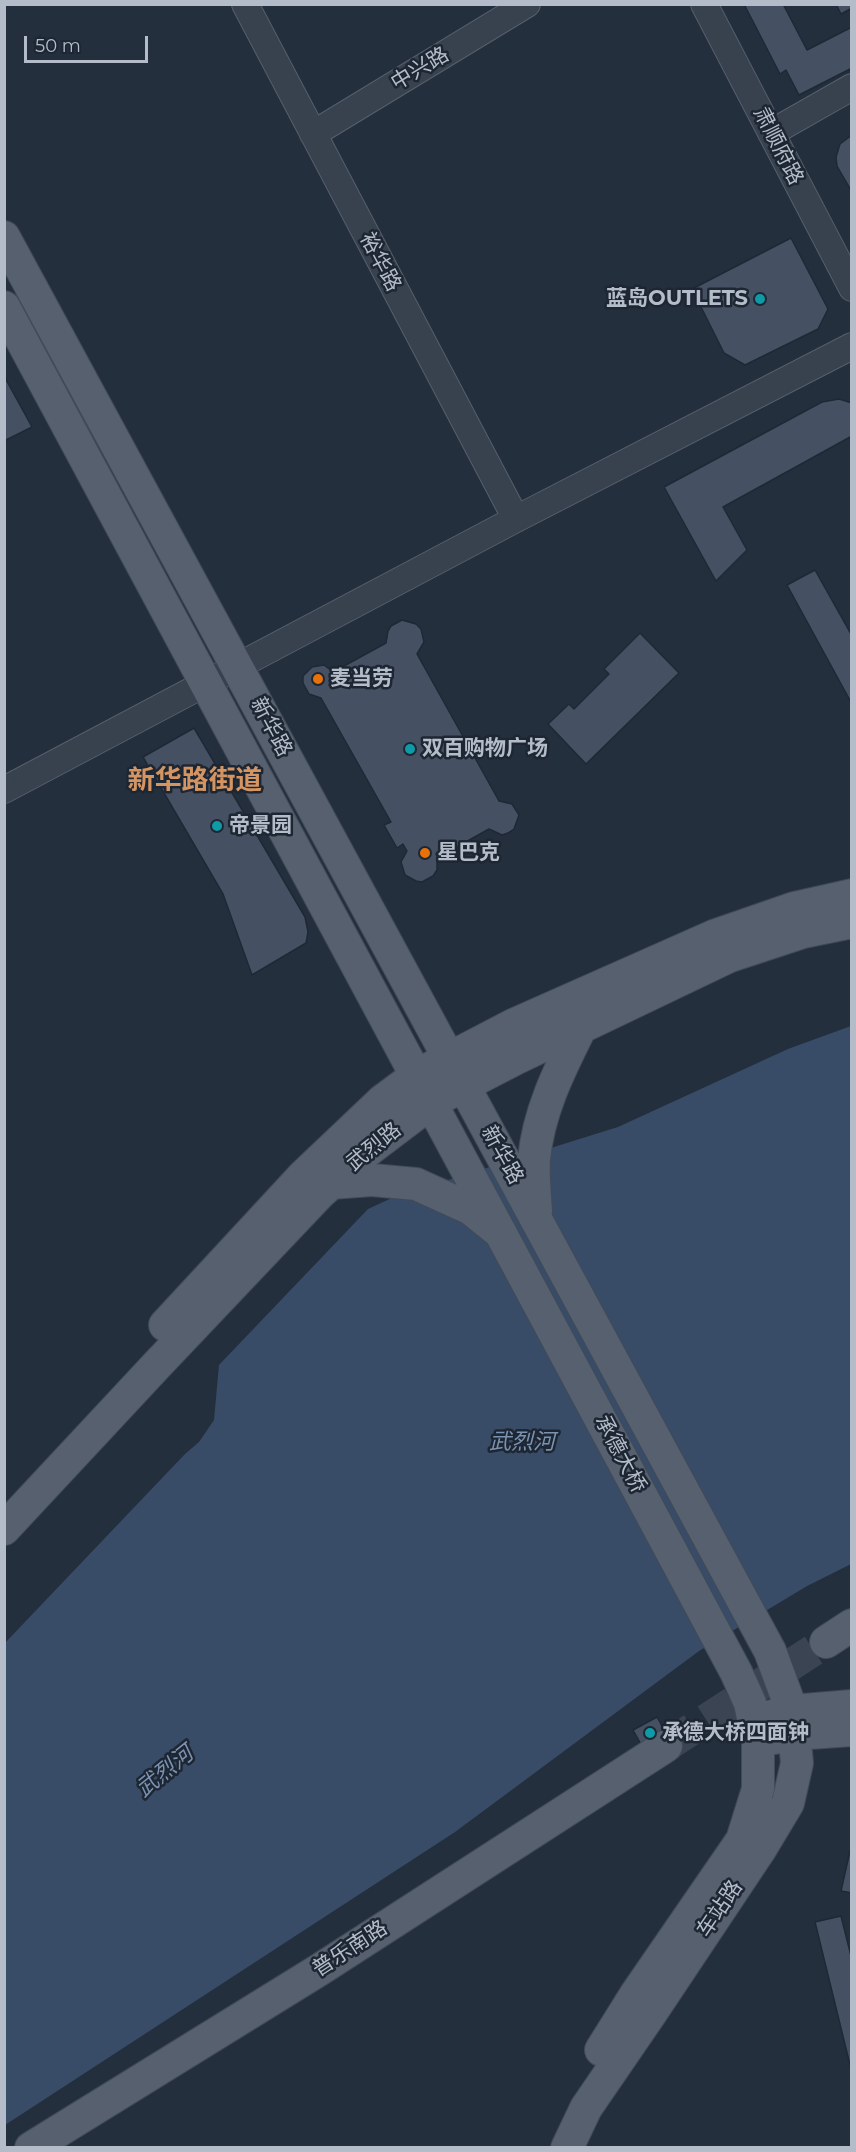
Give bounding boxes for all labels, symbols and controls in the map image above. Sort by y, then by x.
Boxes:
scale bar [27,24,152,62]
text: 50 m [35,35,81,57]
street label: 中兴路 [387,42,453,96]
street label: 肃顺府路 [748,103,808,189]
street label: 裕华路 [354,228,406,296]
place label: 蓝岛OUTLETS [606,286,748,312]
marker: 蓝岛OUTLETS [753,292,767,306]
place label: 麦当劳 [330,666,393,692]
marker: 麦当劳 [311,672,325,686]
street label: 新华路 [245,693,297,761]
place label: 双百购物广场 [422,736,548,762]
marker: 双百购物广场 [403,742,417,756]
district label: 新华路街道 [128,765,262,797]
place label: 帝景园 [229,813,292,839]
marker: 帝景园 [210,819,224,833]
place label: 星巴克 [437,840,500,866]
marker: 星巴克 [418,846,432,860]
street label: 武烈路 [342,1117,406,1177]
street label: 新华路 [476,1121,528,1189]
street label: 承德大桥 [589,1411,651,1497]
water label: 武烈河 [489,1430,555,1456]
place label: 承德大桥四面钟 [662,1720,809,1746]
marker: 承德大桥四面钟 [643,1726,657,1740]
water label: 武烈河 [131,1741,199,1803]
street label: 车站路 [692,1876,748,1942]
street label: 普乐南路 [308,1916,392,1982]

